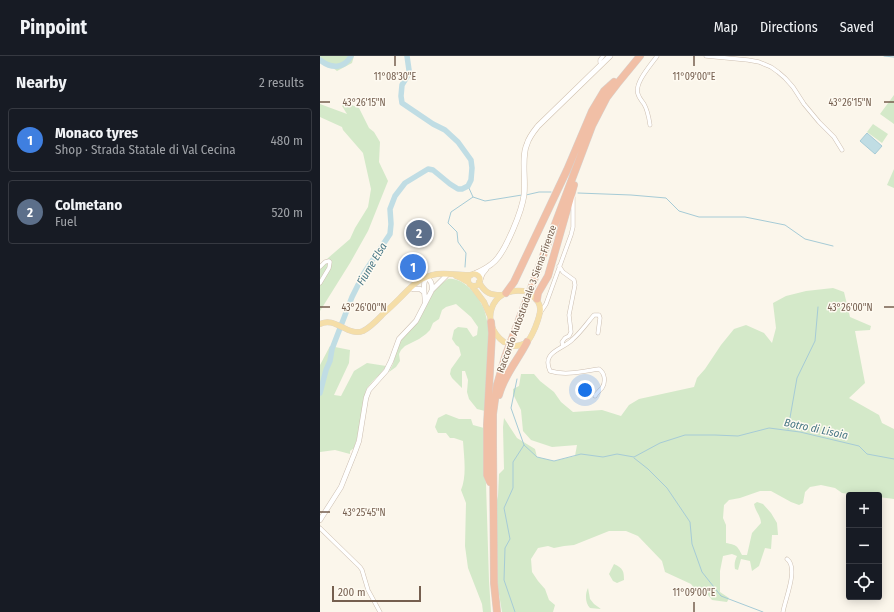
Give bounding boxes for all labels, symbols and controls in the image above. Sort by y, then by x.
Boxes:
text: Pinpoint [20,16,87,39]
text: Map [714,19,738,36]
text: Directions [760,19,818,36]
text: Saved [840,19,874,36]
text: 11°08'30"E [374,71,417,83]
text: 11°09'00"E [672,71,716,83]
text: Nearby [16,72,67,93]
text: 2 results [259,75,304,90]
text: 43°26'15"N [342,97,386,109]
text: 43°26'15"N [828,97,872,109]
text: Monaco tyres [55,124,138,142]
text: 1 [27,133,33,148]
text: 480 m [270,133,303,148]
text: Shop · Strada Statale di Val Cecina [55,142,236,157]
text: Colmetano [55,196,122,214]
text: 2 [27,205,33,220]
text: 520 m [272,205,303,220]
text: Fuel [55,214,77,229]
pin: 2 [406,218,432,248]
street label: Raccordo Autostradale 3 Siena-Firenze [495,223,559,374]
water label: Fiume Elsa [354,240,390,288]
pin: 1 [400,252,426,282]
text: 43°26'00"N [341,302,387,314]
text: 43°26'00"N [827,302,873,314]
your location [575,380,595,400]
water label: Botro di Lisoia [783,416,849,442]
map controls [846,492,882,600]
button: + [846,492,882,528]
text: 43°25'45"N [342,507,386,519]
button: − [846,528,882,564]
button: locate [846,564,882,600]
scale bar [332,584,421,603]
text: 200 m [338,586,365,599]
text: 11°09'00"E [672,587,716,599]

